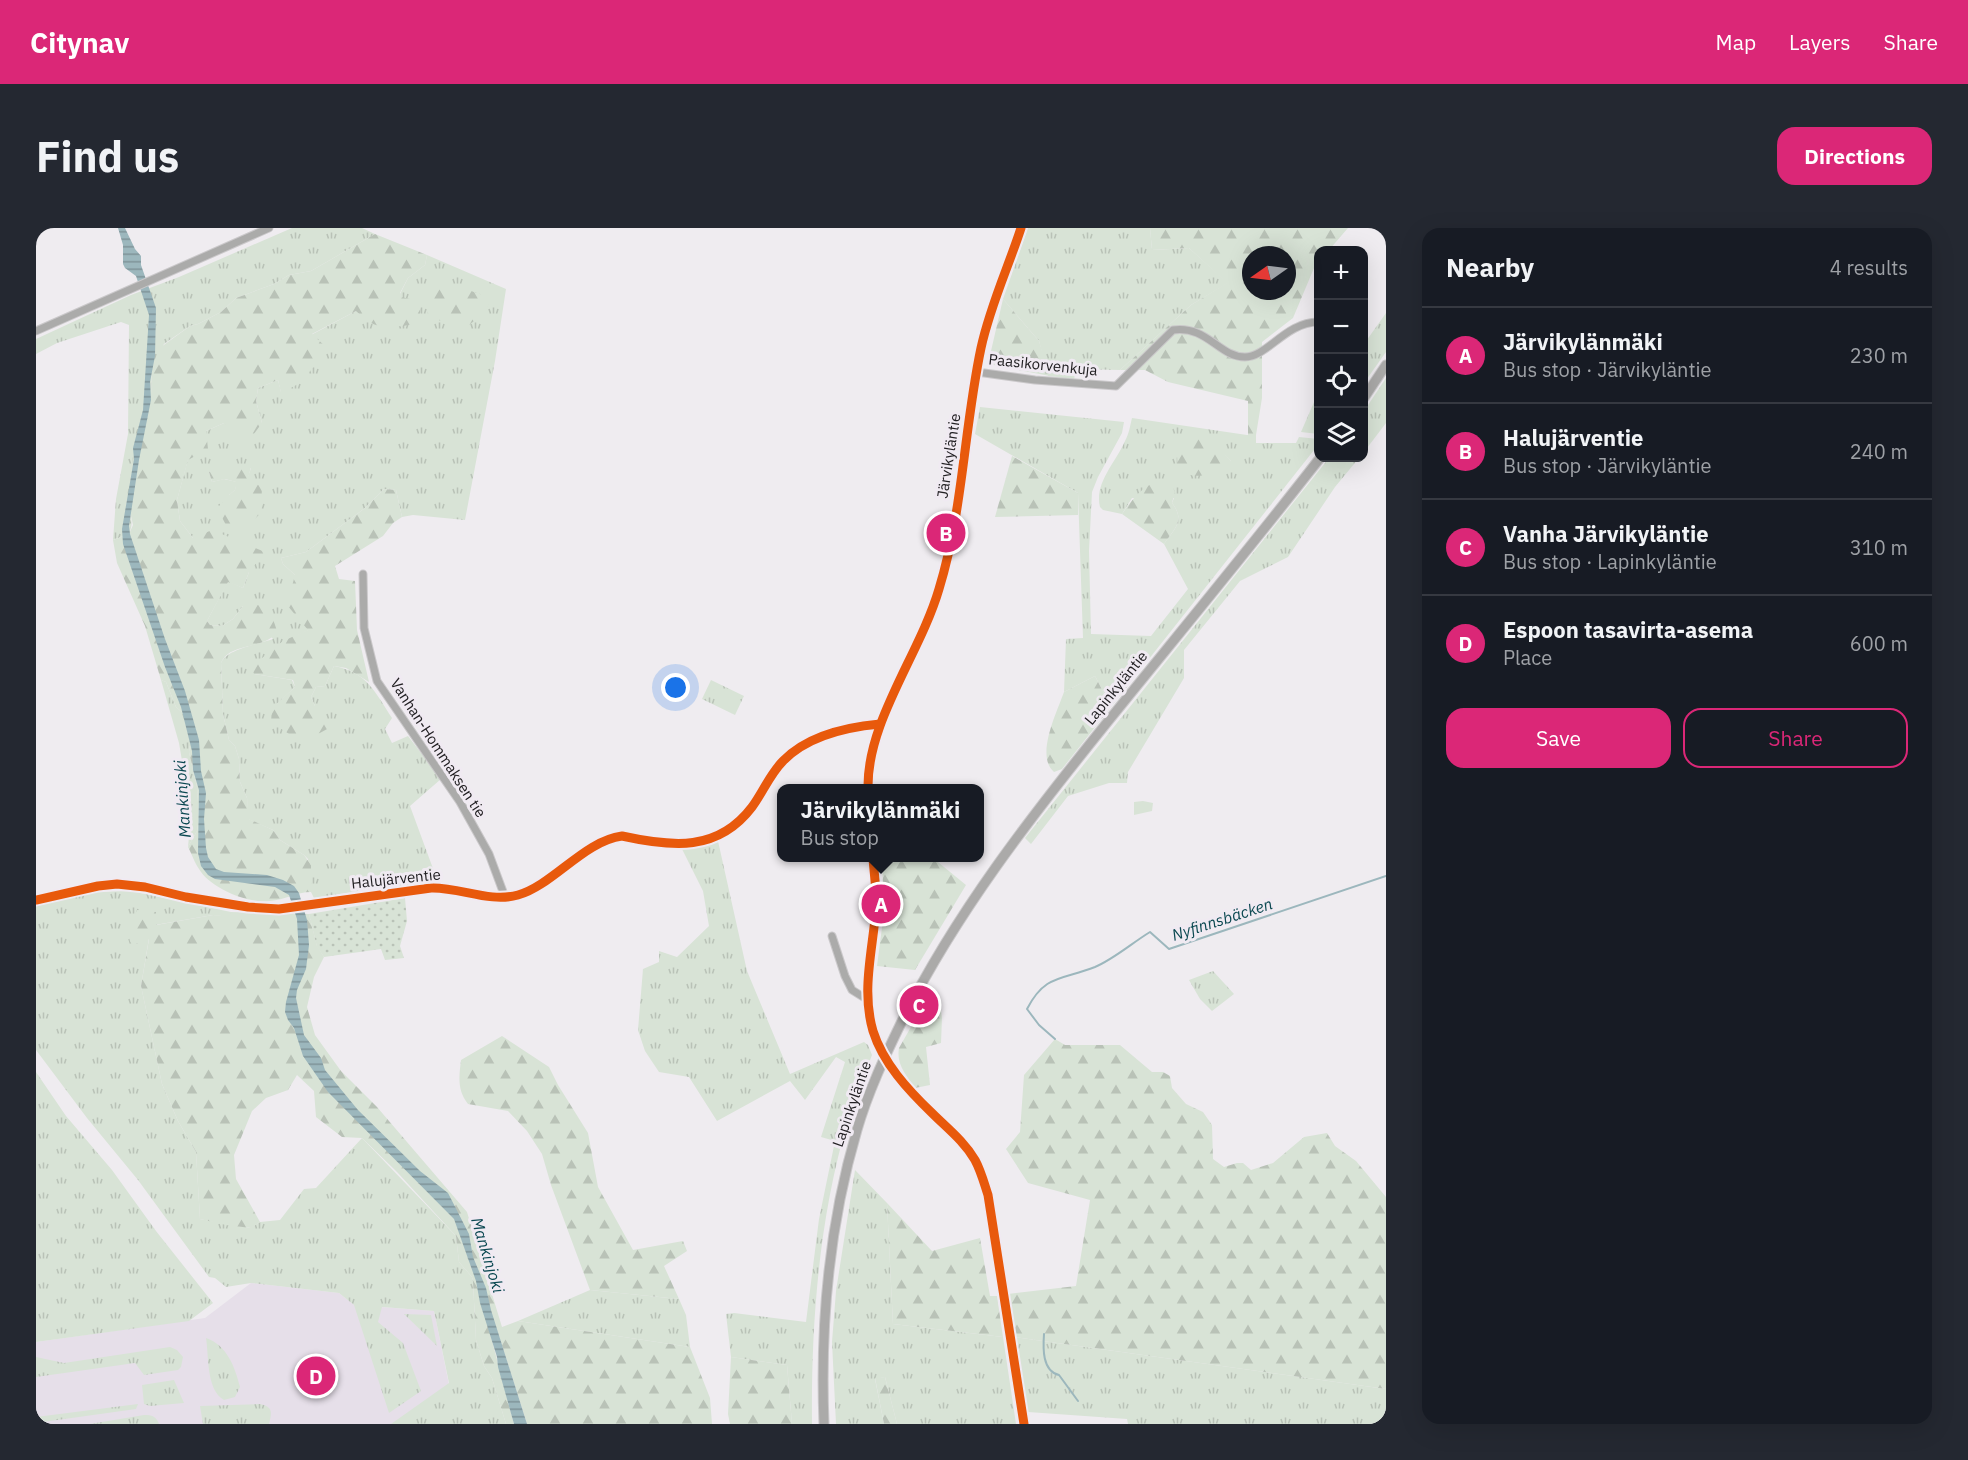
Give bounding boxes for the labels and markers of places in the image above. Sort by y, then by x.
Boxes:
pin: B [926,510,966,556]
pin: A [862,882,900,926]
pin: C [900,982,938,1028]
pin: D [296,1354,336,1398]

